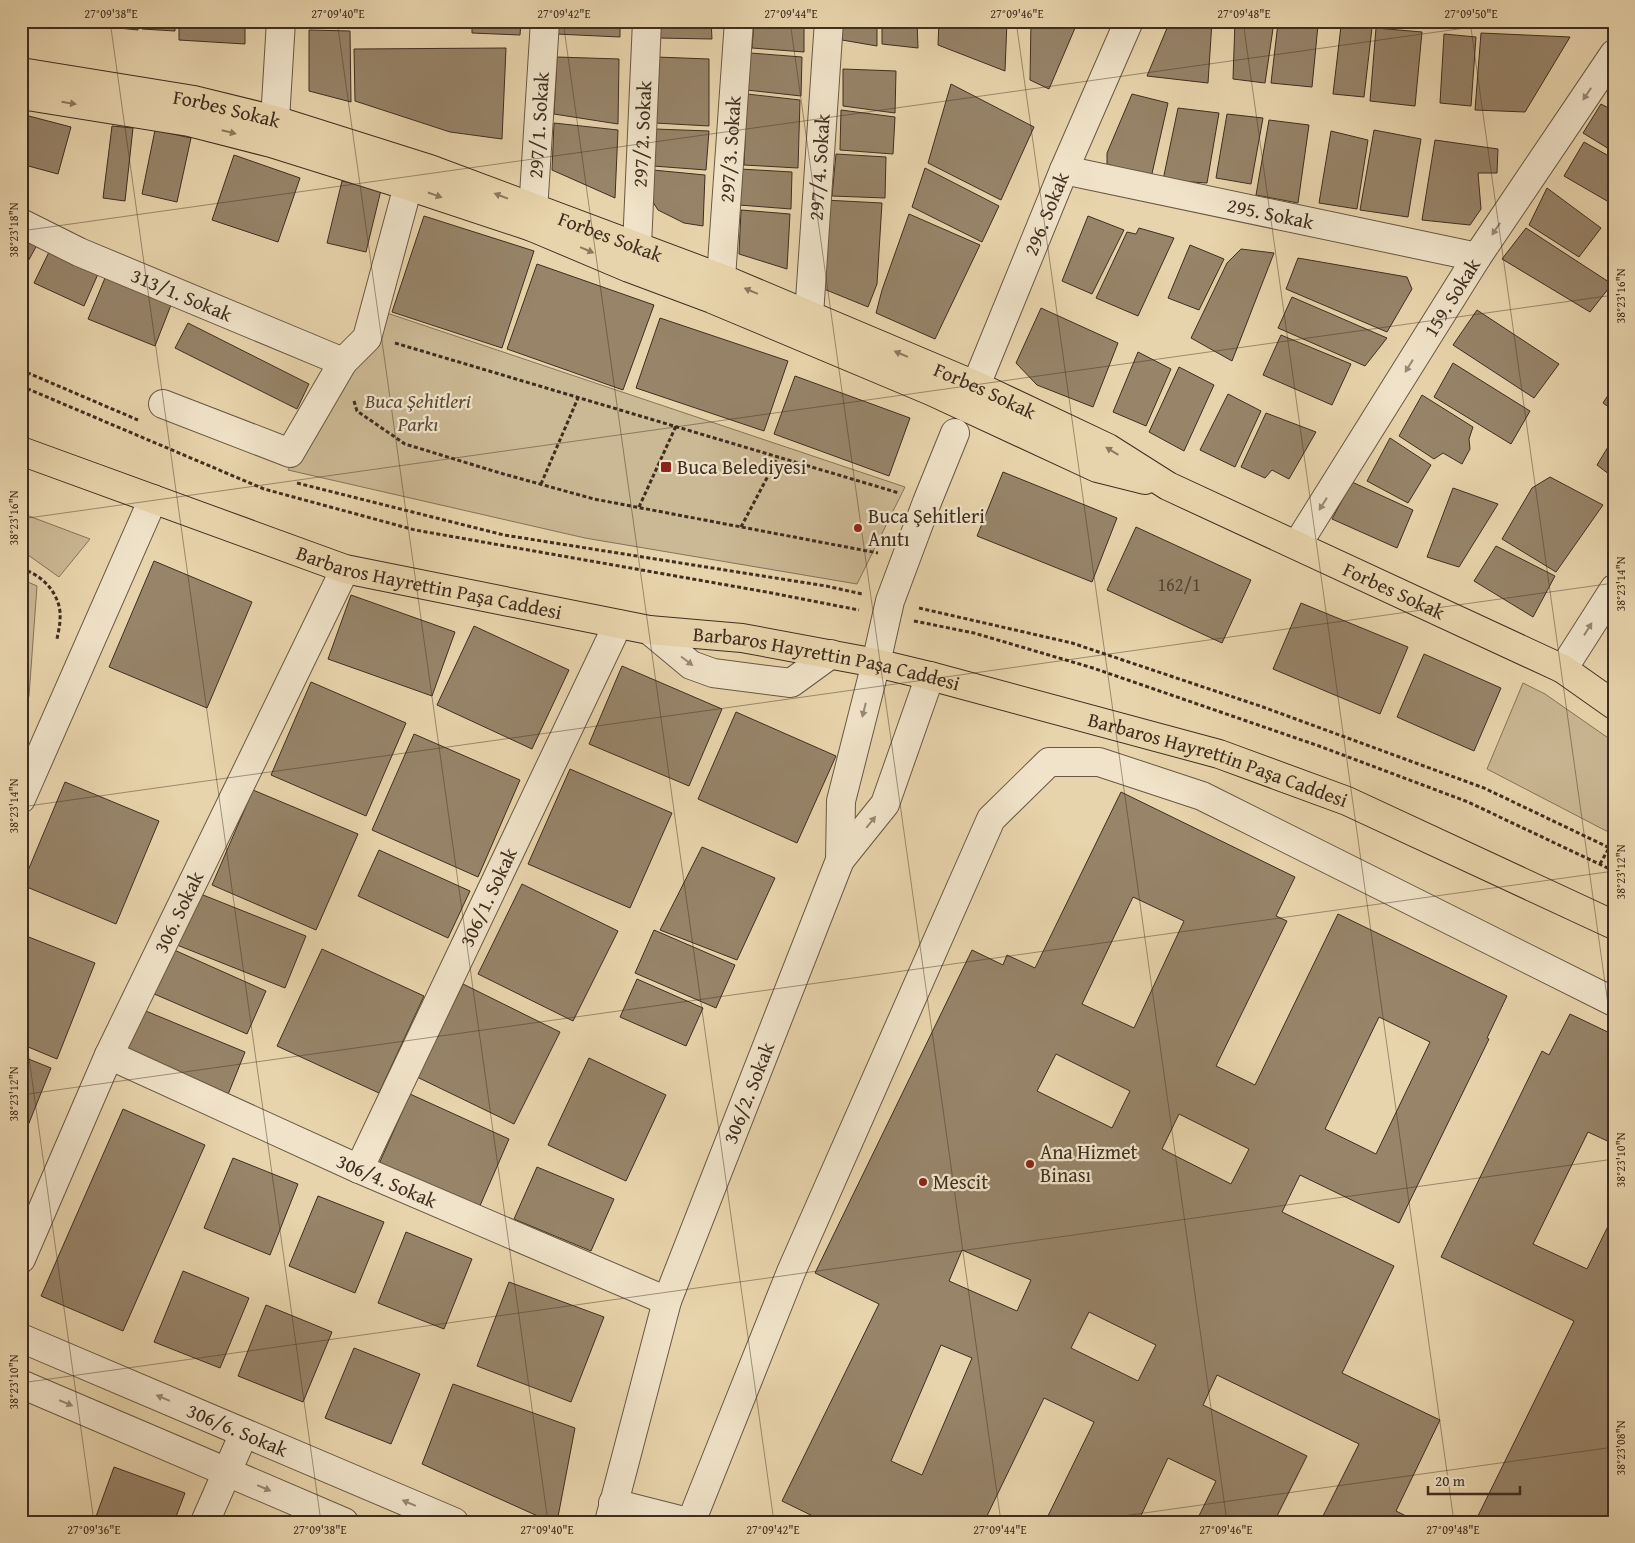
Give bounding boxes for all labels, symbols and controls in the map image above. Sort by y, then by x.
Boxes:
text: 27°09'38"E [84,5,138,22]
text: 27°09'40"E [311,5,365,22]
text: 27°09'42"E [537,5,591,22]
text: 27°09'44"E [764,5,818,22]
text: 27°09'46"E [990,5,1044,22]
text: 27°09'48"E [1217,5,1271,22]
text: 27°09'50"E [1444,5,1498,22]
street label: 297/1. Sokak [520,70,556,179]
street label: 297/2. Sokak [625,79,658,188]
street label: Forbes Sokak [171,82,284,135]
one-way arrow [1582,87,1591,101]
street label: 297/3. Sokak [711,94,748,204]
one-way arrow [62,99,78,107]
street label: 297/4. Sokak [800,112,837,222]
one-way arrow [222,128,237,136]
street label: 296. Sokak [1016,166,1076,260]
street label: 295. Sokak [1225,190,1317,236]
one-way arrow [427,192,442,199]
one-way arrow [494,192,508,200]
text: 38°23'18"N [5,202,22,258]
street label: Forbes Sokak [554,203,668,269]
one-way arrow [1491,222,1501,235]
one-way arrow [580,247,594,255]
street label: 159. Sokak [1416,251,1487,342]
street label: 313/1. Sokak [127,260,238,329]
text: 38°23'16"N [1612,268,1629,324]
one-way arrow [744,286,759,294]
one-way arrow [894,349,908,357]
street label: Forbes Sokak [930,354,1042,426]
one-way arrow [1404,359,1413,373]
park label: Buca Şehitleri Parkı [364,386,471,438]
one-way arrow [1106,447,1119,456]
place label: Buca Belediyesi [677,452,807,481]
marker: Buca Belediyesi [659,460,673,474]
text: 38°23'16"N [5,490,22,546]
one-way arrow [1318,497,1328,511]
place label: Buca Şehitleri Anıtı [868,501,985,553]
marker: Buca Şehitleri Anıtı [852,522,864,534]
street label: Barbaros Hayrettin Paşa Caddesi [293,538,565,626]
street label: Forbes Sokak [1339,554,1451,627]
text: 38°23'14"N [1612,556,1629,612]
house number: 162/1 [1157,571,1201,598]
street label: Barbaros Hayrettin Paşa Caddesi [692,619,964,698]
one-way arrow [1584,622,1593,635]
one-way arrow [680,655,693,666]
one-way arrow [860,703,868,718]
street label: Barbaros Hayrettin Paşa Caddesi [1085,704,1353,814]
text: 38°23'14"N [5,778,22,834]
one-way arrow [865,816,876,829]
street label: 306/1. Sokak [452,842,524,951]
text: 38°23'12"N [1612,844,1629,900]
street label: 306. Sokak [146,865,211,958]
street label: 306/2. Sokak [715,1037,782,1148]
text: 38°23'12"N [5,1066,22,1122]
text: 38°23'10"N [1612,1132,1629,1188]
place label: Ana Hizmet Binası [1040,1137,1138,1189]
street label: 306/4. Sokak [332,1146,443,1215]
marker: Ana Hizmet Binası [1024,1158,1036,1170]
place label: Mescit [933,1167,988,1196]
marker: Mescit [917,1176,929,1188]
text: 38°23'10"N [5,1354,22,1410]
one-way arrow [156,1394,170,1402]
street label: 306/6. Sokak [183,1395,293,1464]
one-way arrow [59,1399,73,1407]
text: 38°23'08"N [1612,1420,1629,1476]
scale bar [1428,1463,1520,1495]
text: 20 m [1435,1470,1466,1491]
one-way arrow [257,1484,271,1492]
one-way arrow [402,1498,416,1506]
text: 27°09'36"E [67,1521,121,1538]
text: 27°09'38"E [293,1521,347,1538]
text: 27°09'40"E [520,1521,574,1538]
text: 27°09'42"E [746,1521,800,1538]
text: 27°09'44"E [973,1521,1027,1538]
text: 27°09'46"E [1199,1521,1253,1538]
text: 27°09'48"E [1426,1521,1480,1538]

